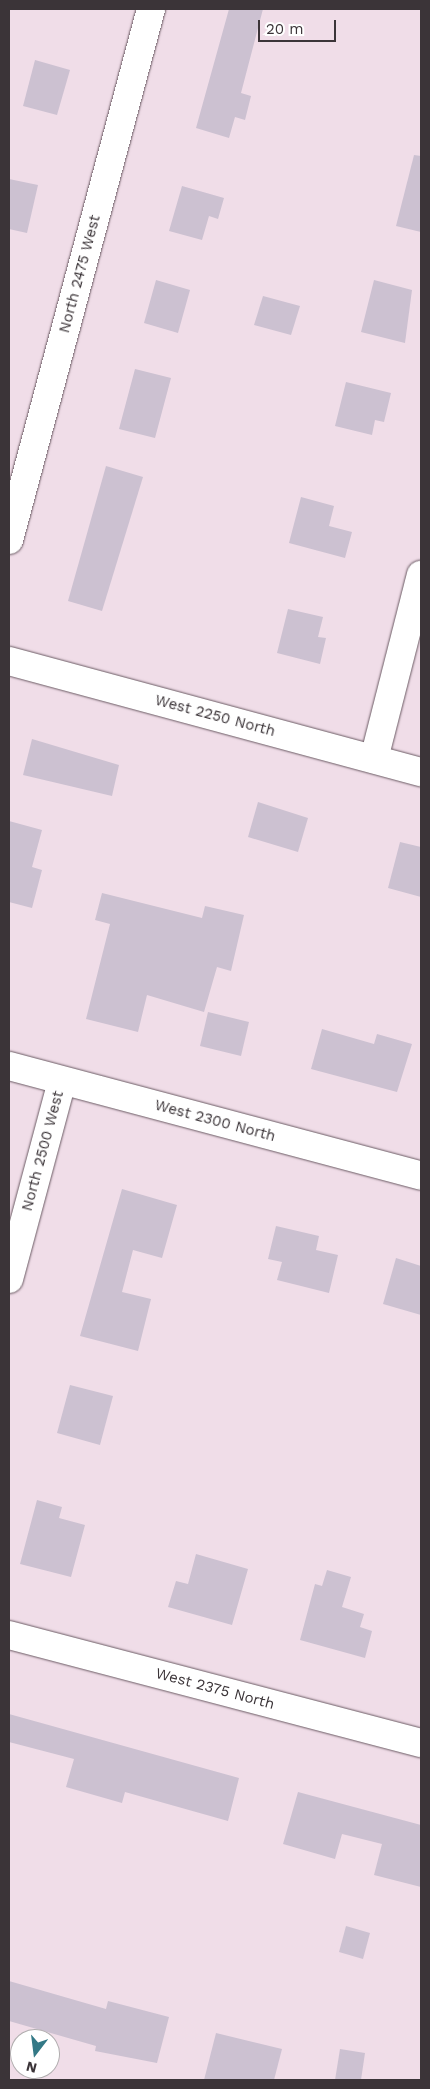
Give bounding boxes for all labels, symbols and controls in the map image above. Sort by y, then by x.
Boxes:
scale bar [260,10,338,42]
text: 20 m [266,20,304,38]
street label: North 2475 West [56,213,104,335]
street label: West 2250 North [153,691,277,741]
street label: North 2500 West [18,1089,68,1213]
street label: West 2300 North [153,1096,277,1146]
street label: West 2375 North [154,1664,276,1714]
north arrow [10,2029,60,2079]
text: N [24,2058,38,2077]

